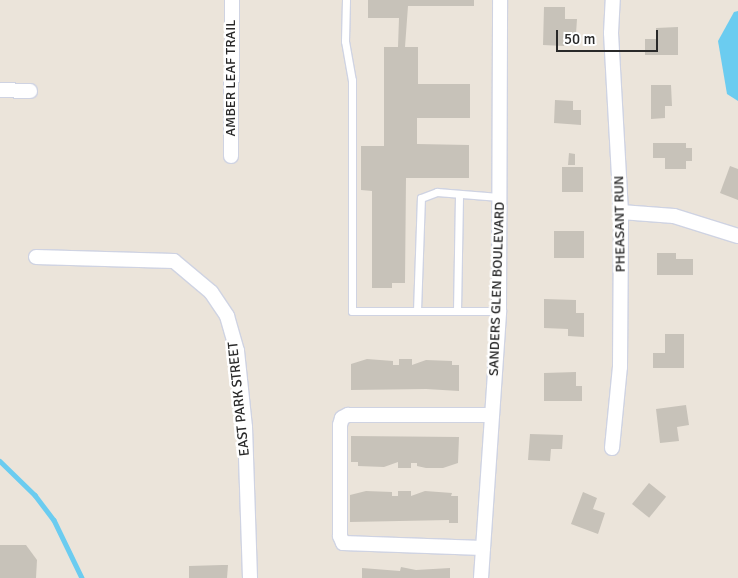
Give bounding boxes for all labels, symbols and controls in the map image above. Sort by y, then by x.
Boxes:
street label: AMBER LEAF TRAIL [223,20,239,136]
scale bar [558,20,660,52]
text: 50 m [564,30,595,48]
street label: PHEASANT RUN [611,175,629,273]
street label: SANDERS GLEN BOULEVARD [486,202,508,376]
street label: EAST PARK STREET [225,341,253,457]

